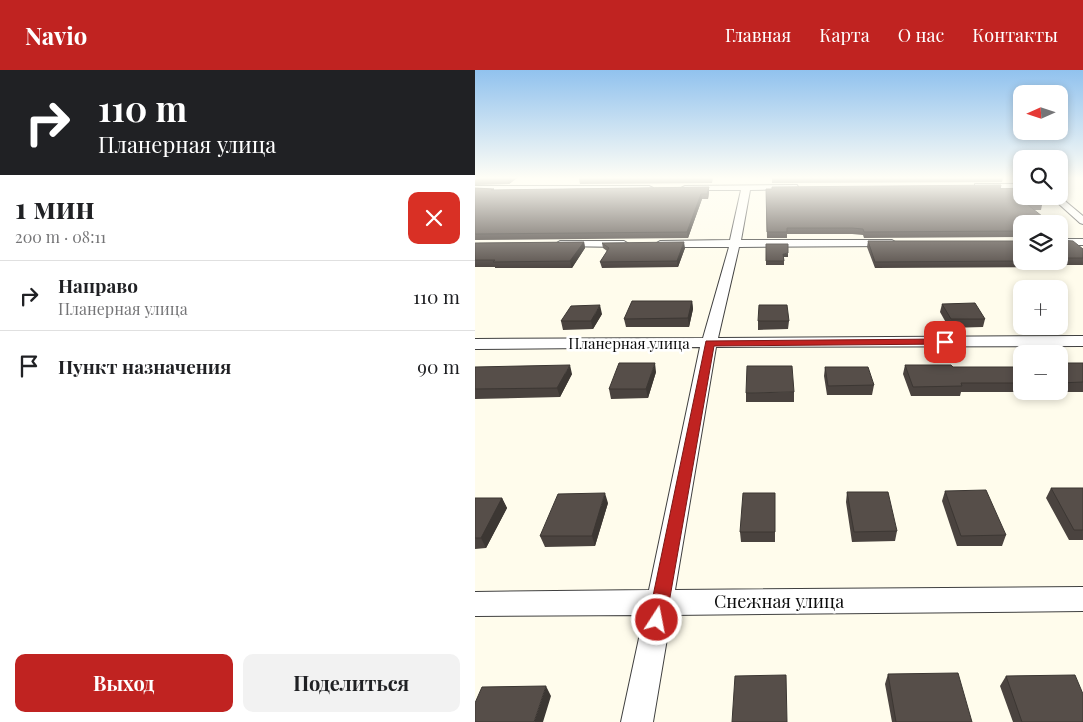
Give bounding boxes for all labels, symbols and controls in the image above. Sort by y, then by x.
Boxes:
text: Navio [25,19,87,51]
text: Главная [725,23,791,47]
text: Карта [819,23,870,47]
text: О нас [898,23,944,47]
text: Контакты [972,23,1058,47]
text: 110 m [98,84,187,131]
north arrow [1013,85,1067,140]
map controls [1013,85,1068,400]
icon: right [15,90,80,155]
text: Планерная улица [98,129,276,159]
button: search [1013,150,1068,205]
text: 1 мин [15,187,95,227]
button: close [408,192,460,244]
button: layers [1013,215,1068,270]
text: 200 m · 08:11 [15,226,106,247]
text: Направо [58,272,138,298]
button: + [1013,280,1068,335]
icon: right [15,282,43,310]
text: 110 m [413,283,460,309]
text: Планерная улица [58,298,188,319]
pin [924,321,966,363]
icon: arrive [931,328,959,356]
street label: Планерная улица [568,333,690,353]
button: − [1013,345,1068,400]
icon: arrive [15,352,43,380]
text: Пункт назначения [58,353,231,379]
text: 90 m [417,353,460,379]
street label: Снежная улица [714,589,844,613]
position arrow [630,593,682,645]
button: Выход [15,654,233,712]
button: Поделиться [243,654,460,712]

